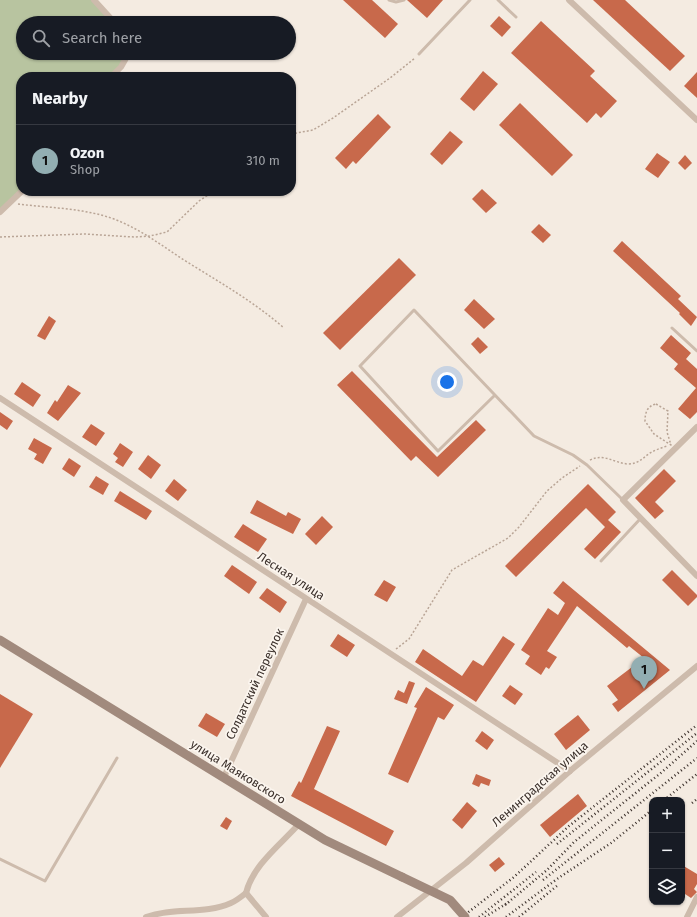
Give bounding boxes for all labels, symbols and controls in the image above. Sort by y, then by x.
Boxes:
search box [16,16,296,60]
icon: search [30,27,52,49]
text: Search here [62,29,142,47]
text: Nearby [32,88,87,109]
text: Ozon [70,144,104,162]
text: 1 [42,153,48,168]
text: 310 m [246,153,280,168]
text: Shop [70,162,100,177]
your location [437,372,457,392]
street label: Лесная улица [255,549,327,603]
street label: Солдатский переулок [223,625,287,742]
pin: 1 [631,656,657,689]
street label: улица Маяковского [188,737,288,807]
street label: Ленинградская улица [489,738,591,830]
map controls [649,797,685,905]
button: + [649,797,685,833]
button: − [649,833,685,869]
button: layers [649,869,685,905]

